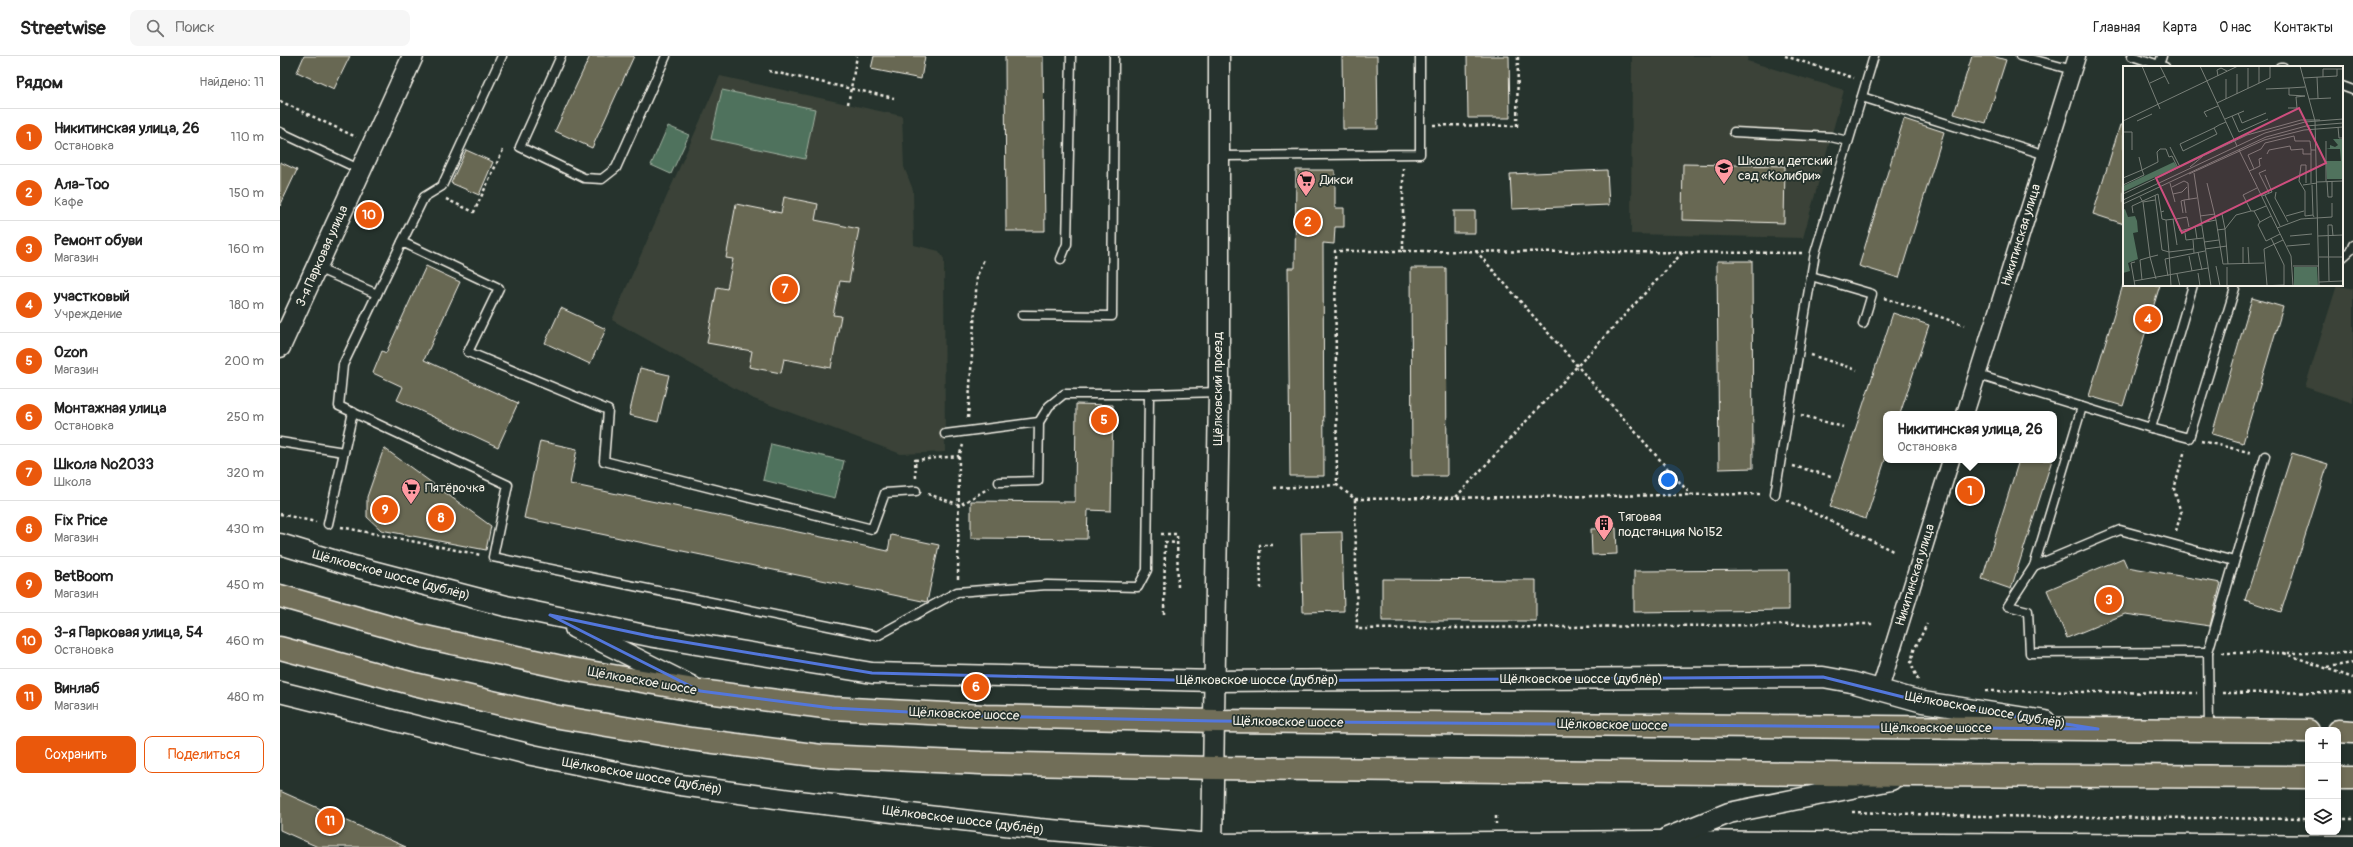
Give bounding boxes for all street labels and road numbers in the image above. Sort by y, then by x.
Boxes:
street label: Никитинская улица [1998,182,2044,288]
street label: 3-я Парковая улица [292,203,352,309]
street label: Щёлковский проезд [1210,332,1226,446]
street label: Никитинская улица [1892,522,1938,628]
street label: Щёлковское шоссе (дублёр) [310,546,472,604]
street label: Щёлковское шоссе [586,663,699,699]
street label: Щёлковское шоссе (дублёр) [1499,671,1663,687]
street label: Щёлковское шоссе (дублёр) [1175,672,1339,688]
street label: Щёлковское шоссе (дублёр) [1903,688,2067,732]
street label: Щёлковское шоссе [908,704,1020,724]
street label: Щёлковское шоссе [1232,713,1344,731]
street label: Щёлковское шоссе [1556,716,1668,734]
street label: Щёлковское шоссе [1881,720,1991,736]
street label: Щёлковское шоссе (дублёр) [560,754,724,798]
street label: Щёлковское шоссе (дублёр) [881,802,1045,838]

